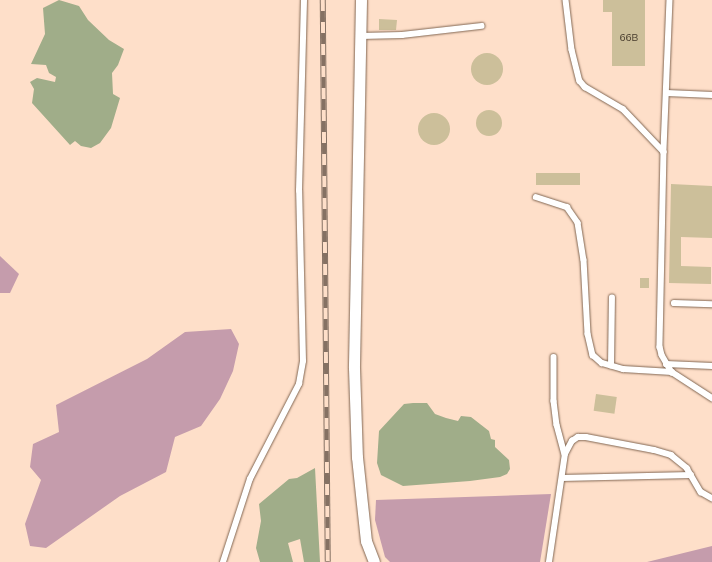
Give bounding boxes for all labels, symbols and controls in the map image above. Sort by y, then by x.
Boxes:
house number: 66В [620,33,638,45]

